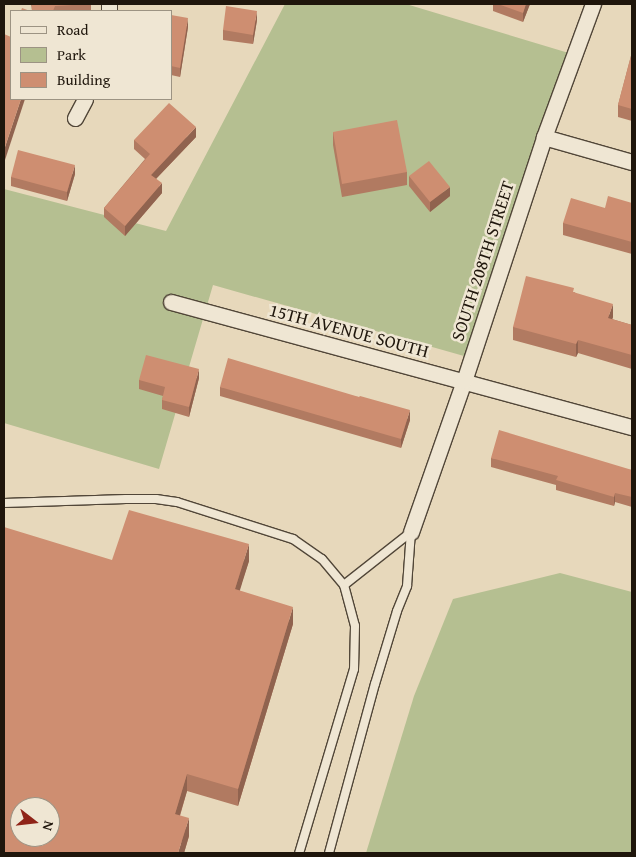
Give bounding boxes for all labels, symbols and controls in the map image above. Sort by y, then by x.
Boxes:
legend [10,10,172,100]
text: Road [57,19,88,40]
text: Park [57,44,86,65]
text: Building [57,69,110,90]
street label: SOUTH 208TH STREET [447,178,519,344]
street label: 15TH AVENUE SOUTH [267,299,431,363]
north arrow [10,797,60,847]
text: N [38,819,59,833]

